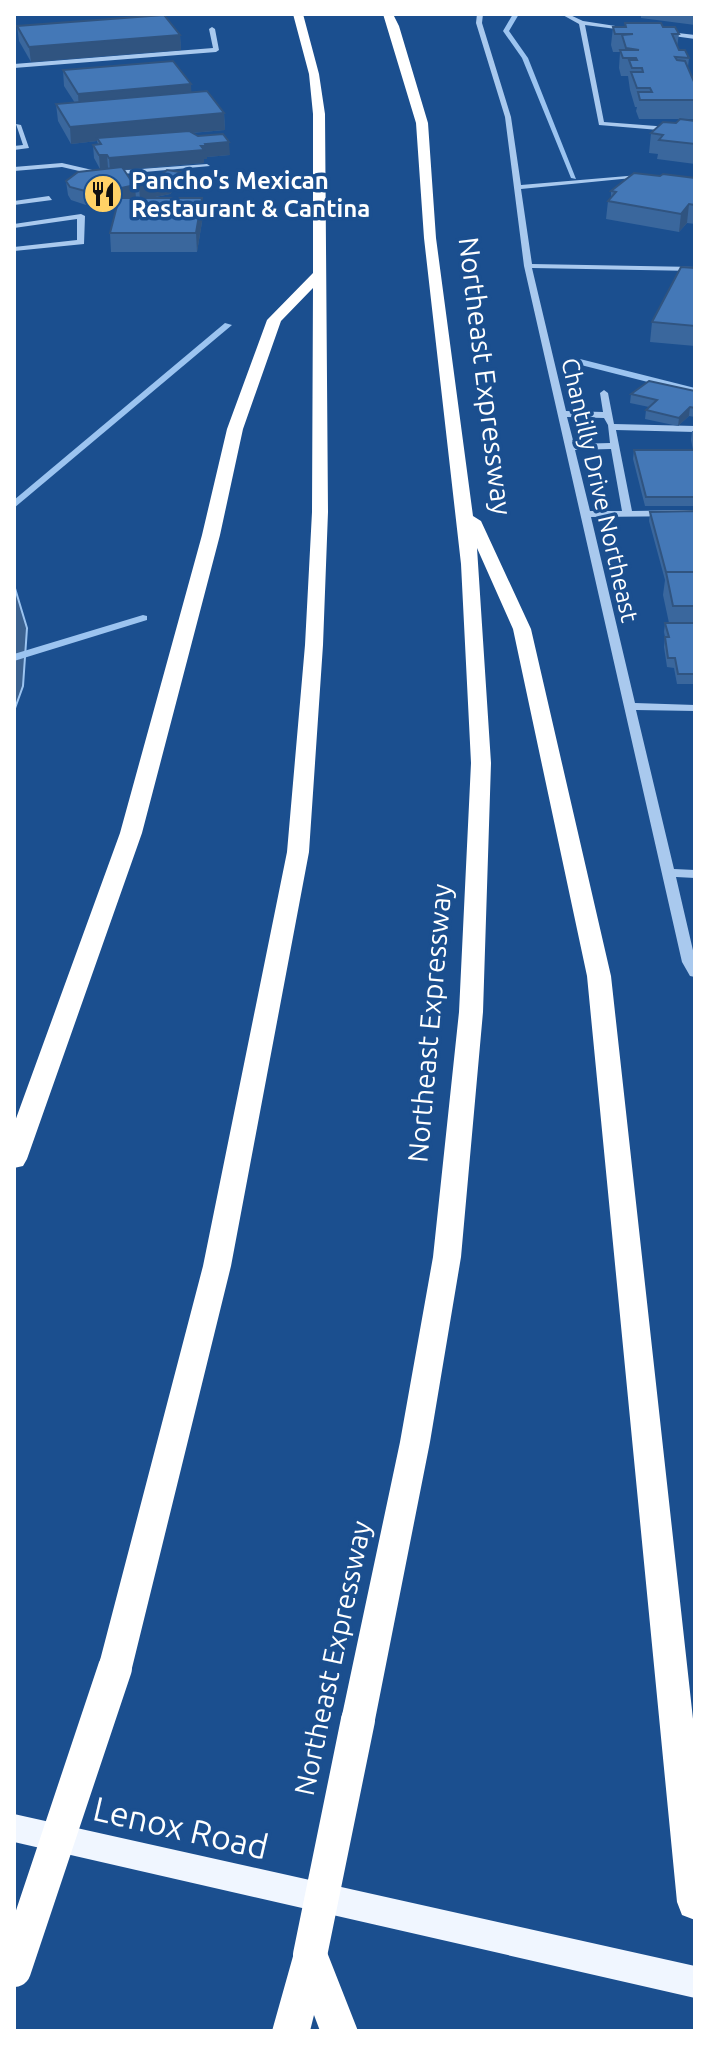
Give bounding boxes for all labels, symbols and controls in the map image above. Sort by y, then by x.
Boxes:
place label: Pancho's Mexican Restaurant & Cantina [131,167,370,222]
restaurant icon: Pancho's Mexican Restaurant & Cantina [82,173,124,215]
street label: Northeast Expressway [454,235,518,517]
street label: Chantilly Drive Northeast [556,355,644,625]
street label: Northeast Expressway [401,882,457,1164]
street label: Northeast Expressway [288,1518,376,1798]
street label: Lenox Road [90,1788,272,1866]

